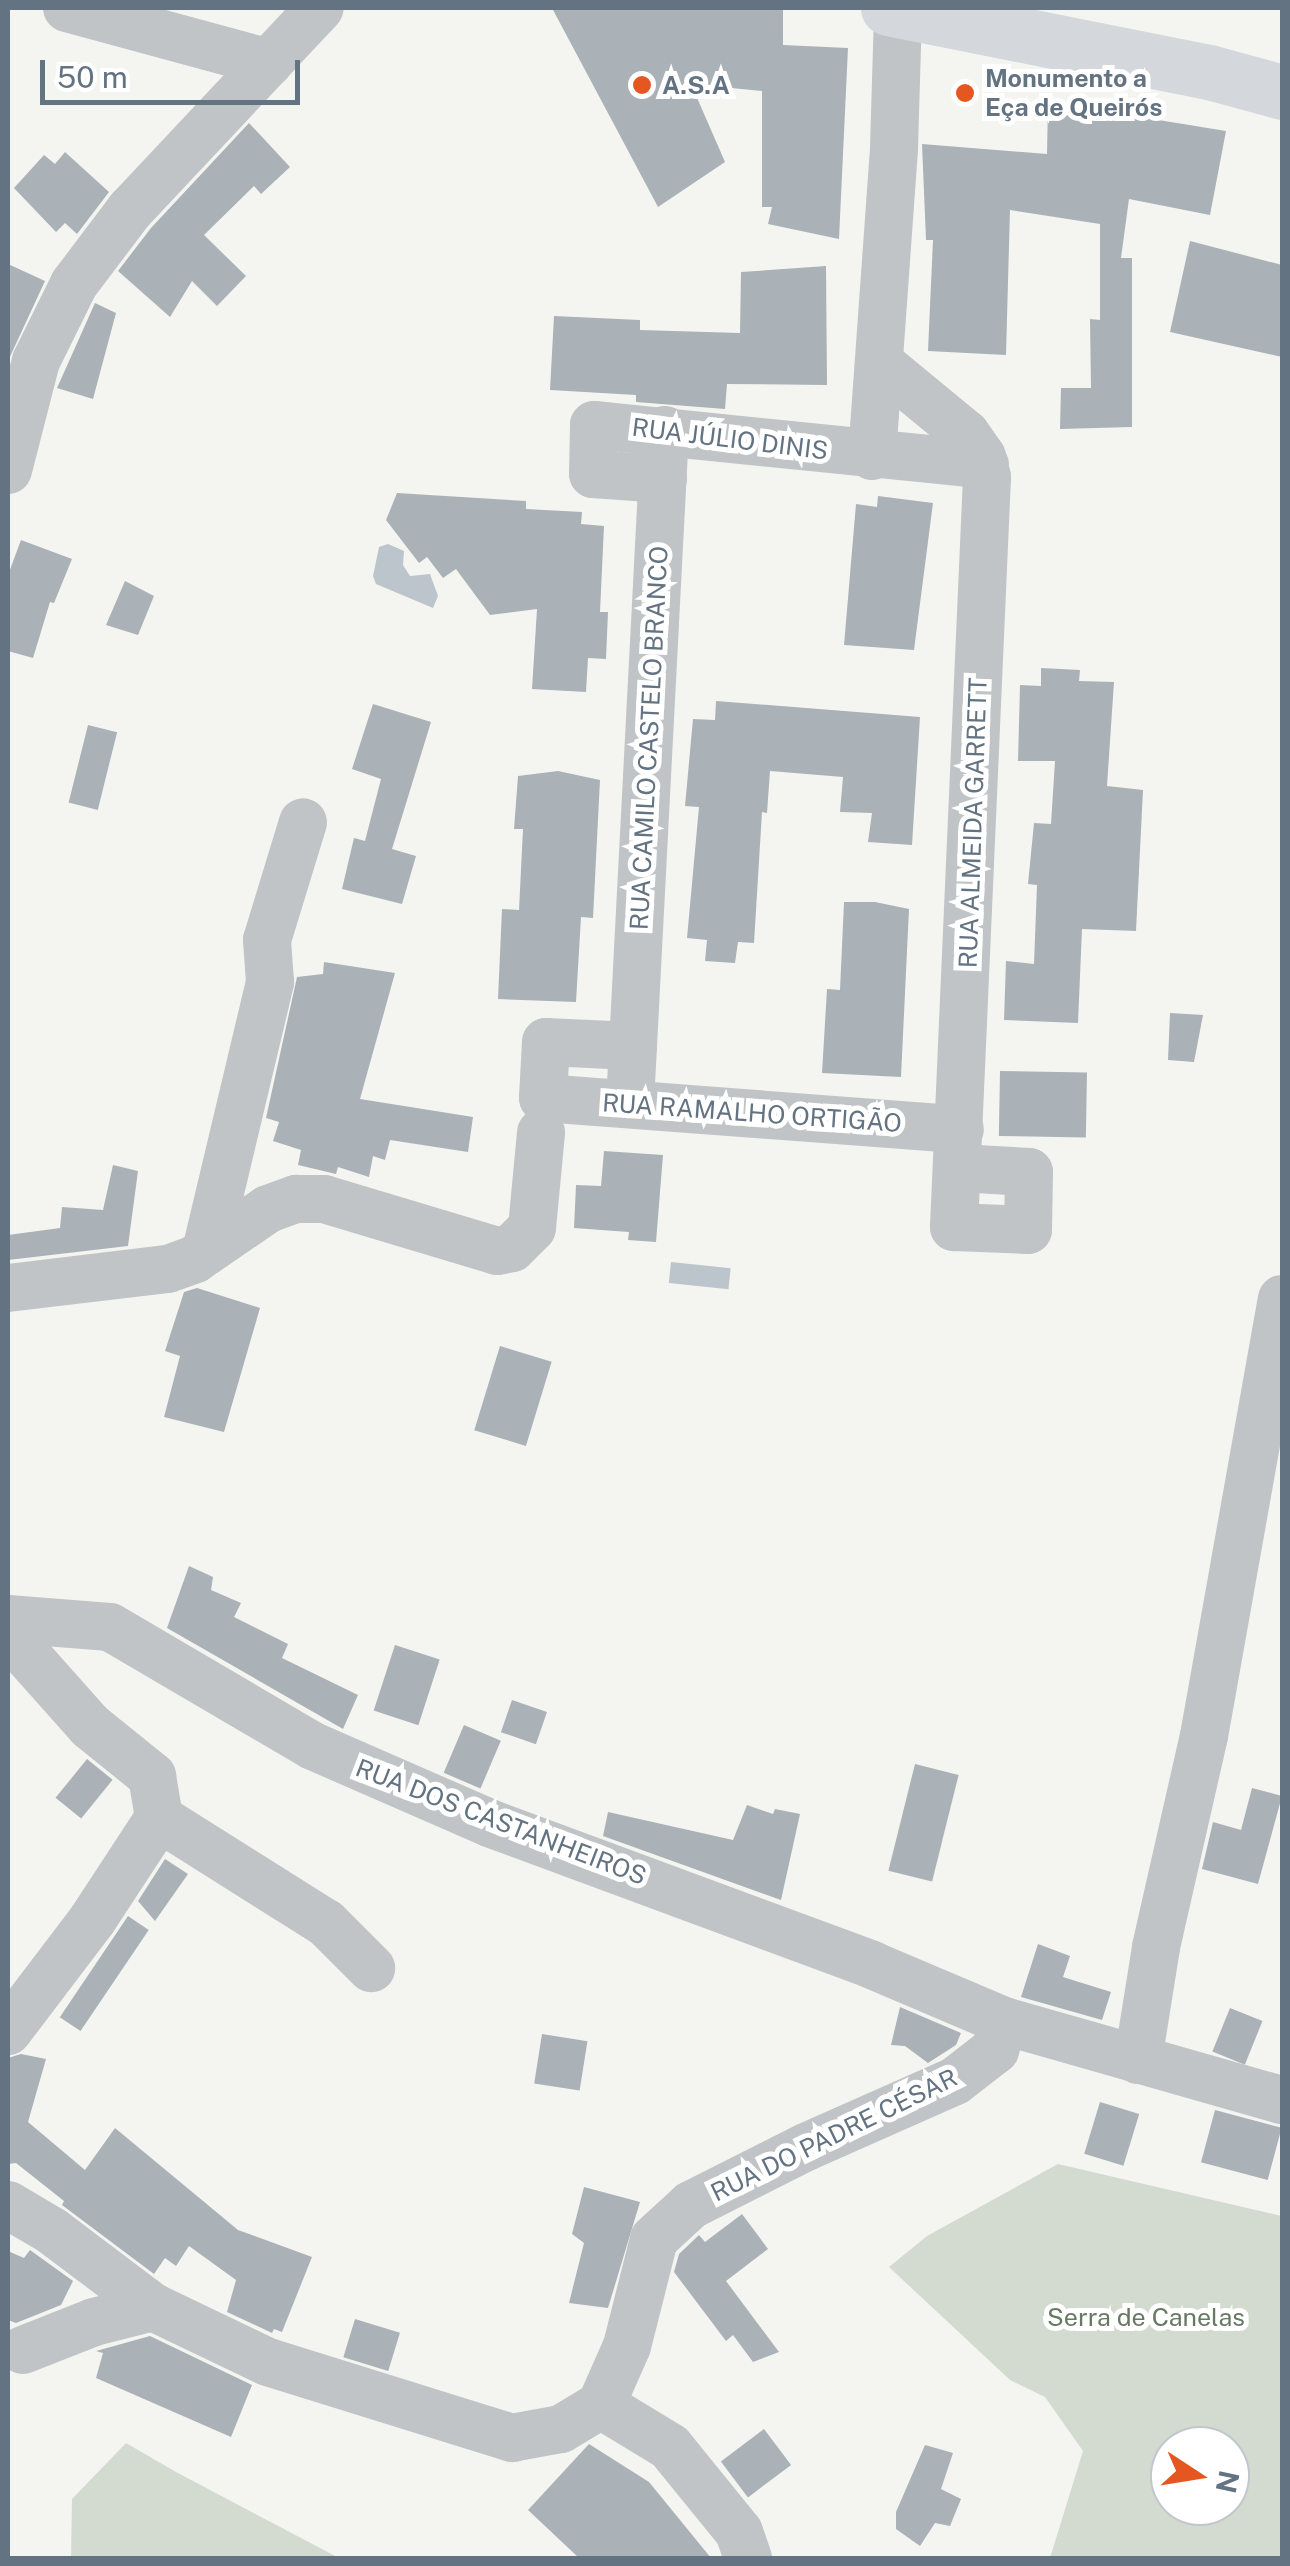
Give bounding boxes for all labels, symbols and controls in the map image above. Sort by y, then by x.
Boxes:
scale bar [45,40,305,102]
text: 50 m [57,59,128,95]
place label: Monumento a Eça de Queirós [985,64,1163,123]
place label: A.S.A [662,70,730,100]
marker: A.S.A [631,74,653,96]
marker: Monumento a Eça de Queirós [954,82,976,104]
street label: RUA JÚLIO DINIS [630,412,830,466]
street label: RUA CAMILO CASTELO BRANCO [624,545,674,931]
street label: RUA ALMEIDA GARRETT [953,677,993,969]
street label: RUA RAMALHO ORTIGÃO [601,1088,903,1138]
street label: RUA DOS CASTANHEIROS [352,1753,650,1891]
street label: RUA DO PADRE CÉSAR [706,2062,962,2208]
park label: Serra de Canelas [1047,2302,1245,2332]
north arrow [1150,2426,1250,2526]
text: N [1209,2468,1246,2496]

